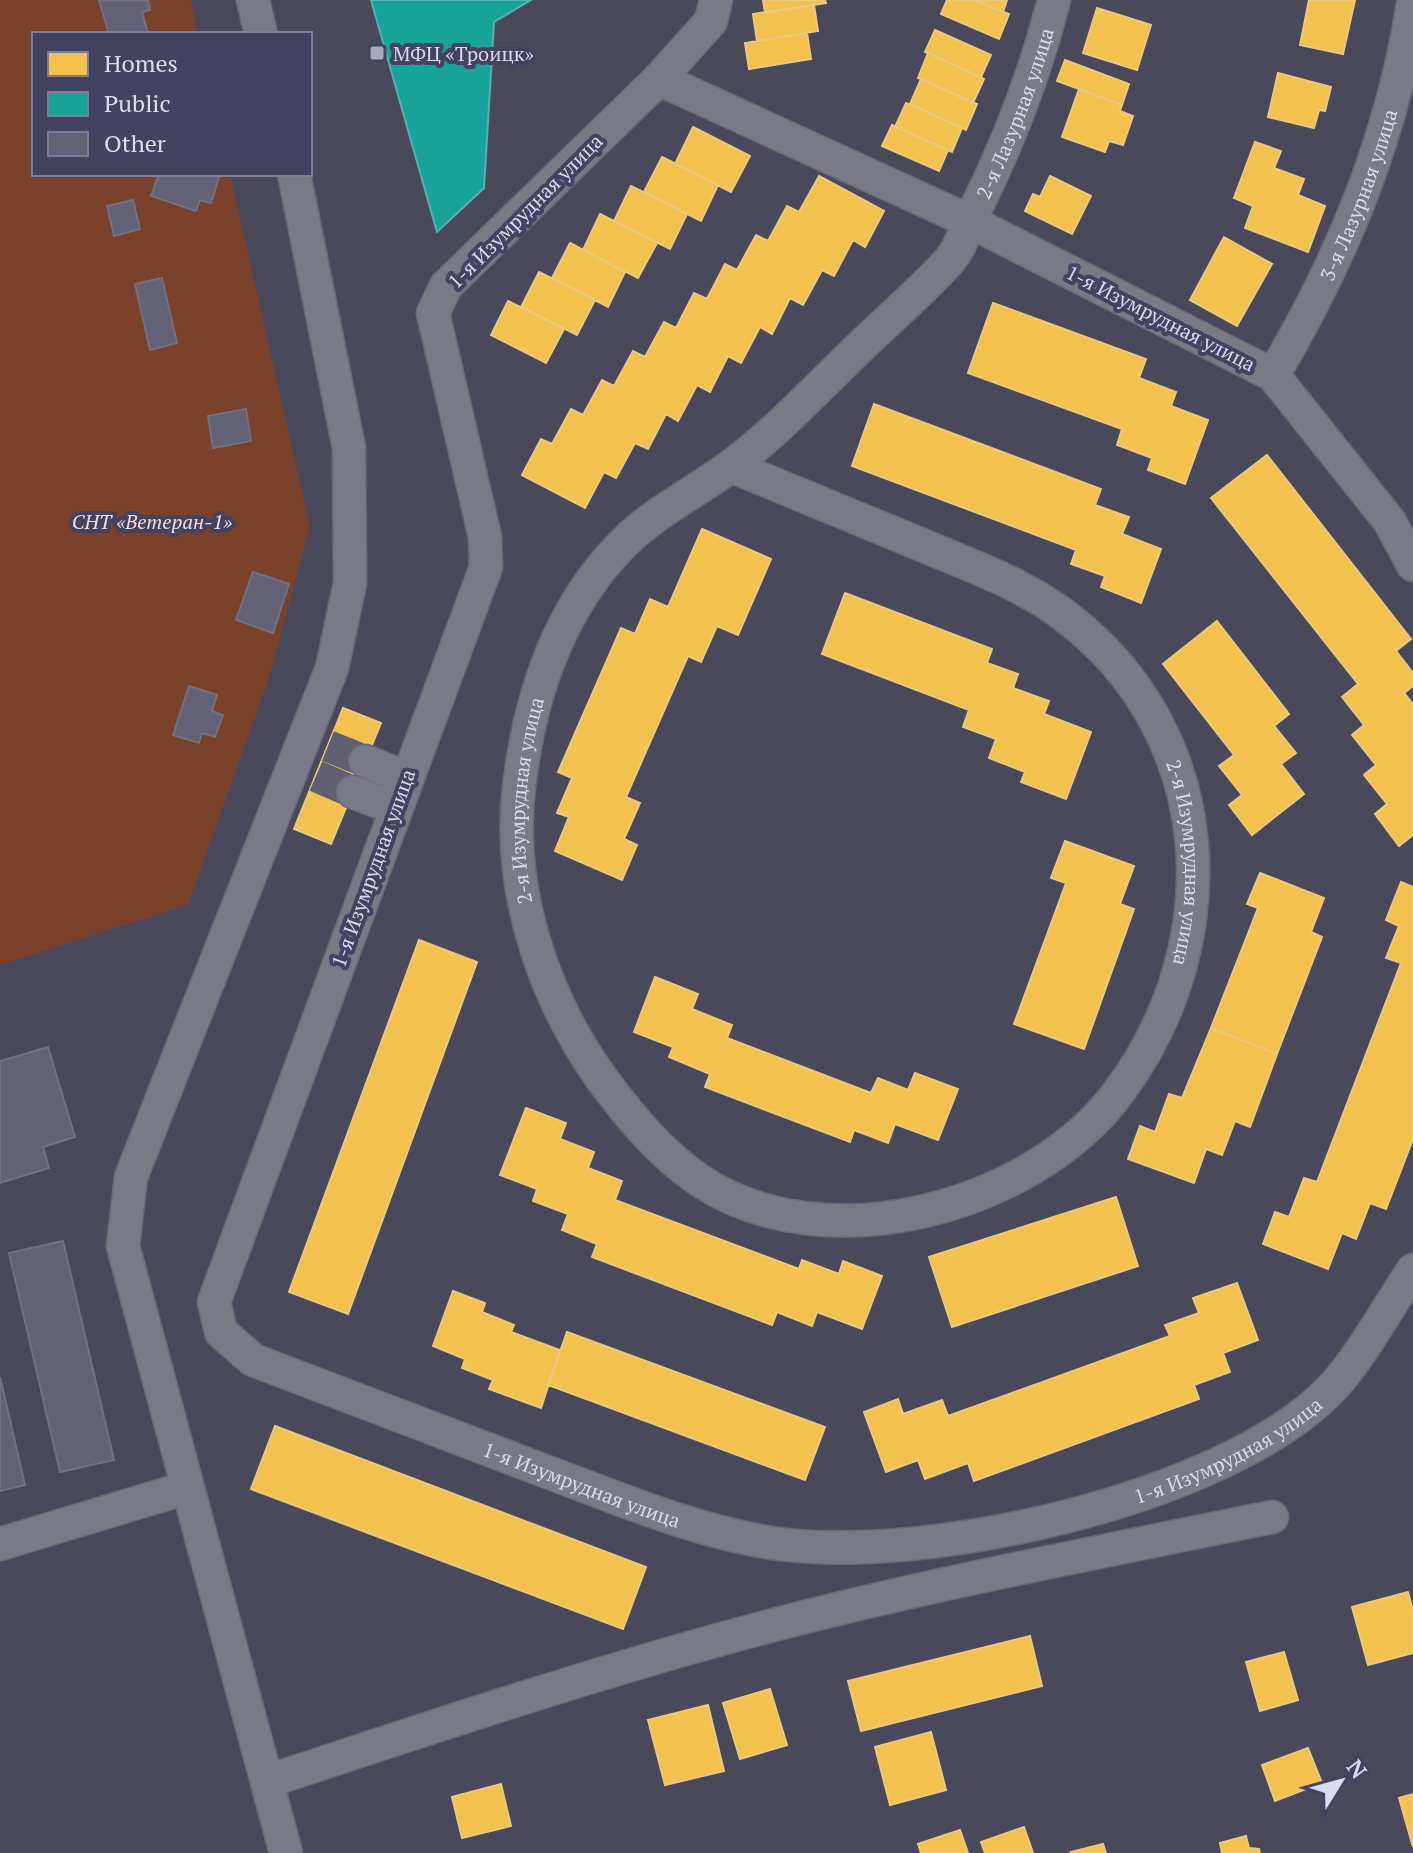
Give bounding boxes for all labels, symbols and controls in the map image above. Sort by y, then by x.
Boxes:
street label: 2-я Лазурная улица [969,24,1059,203]
legend [32,32,312,176]
place label: МФЦ «Троицк» [393,40,534,67]
marker: МФЦ «Троицк» [368,44,386,62]
text: Homes [104,47,178,79]
text: Public [104,87,171,119]
street label: 3-я Лазурная улица [1313,106,1403,285]
text: Other [104,127,167,159]
street label: 1-я Изумрудная улица [442,128,608,294]
street label: 1-я Изумрудная улица [1062,259,1260,377]
park label: СНТ «Ветеран-1» [72,508,233,535]
street label: 2-я Изумрудная улица [503,694,549,907]
street label: 2-я Изумрудная улица [1161,756,1207,969]
street label: 1-я Изумрудная улица [325,765,421,971]
street label: 1-я Изумрудная улица [1130,1391,1328,1509]
street label: 1-я Изумрудная улица [479,1435,684,1533]
north arrow [1301,1741,1381,1821]
text: N [1341,1753,1374,1784]

